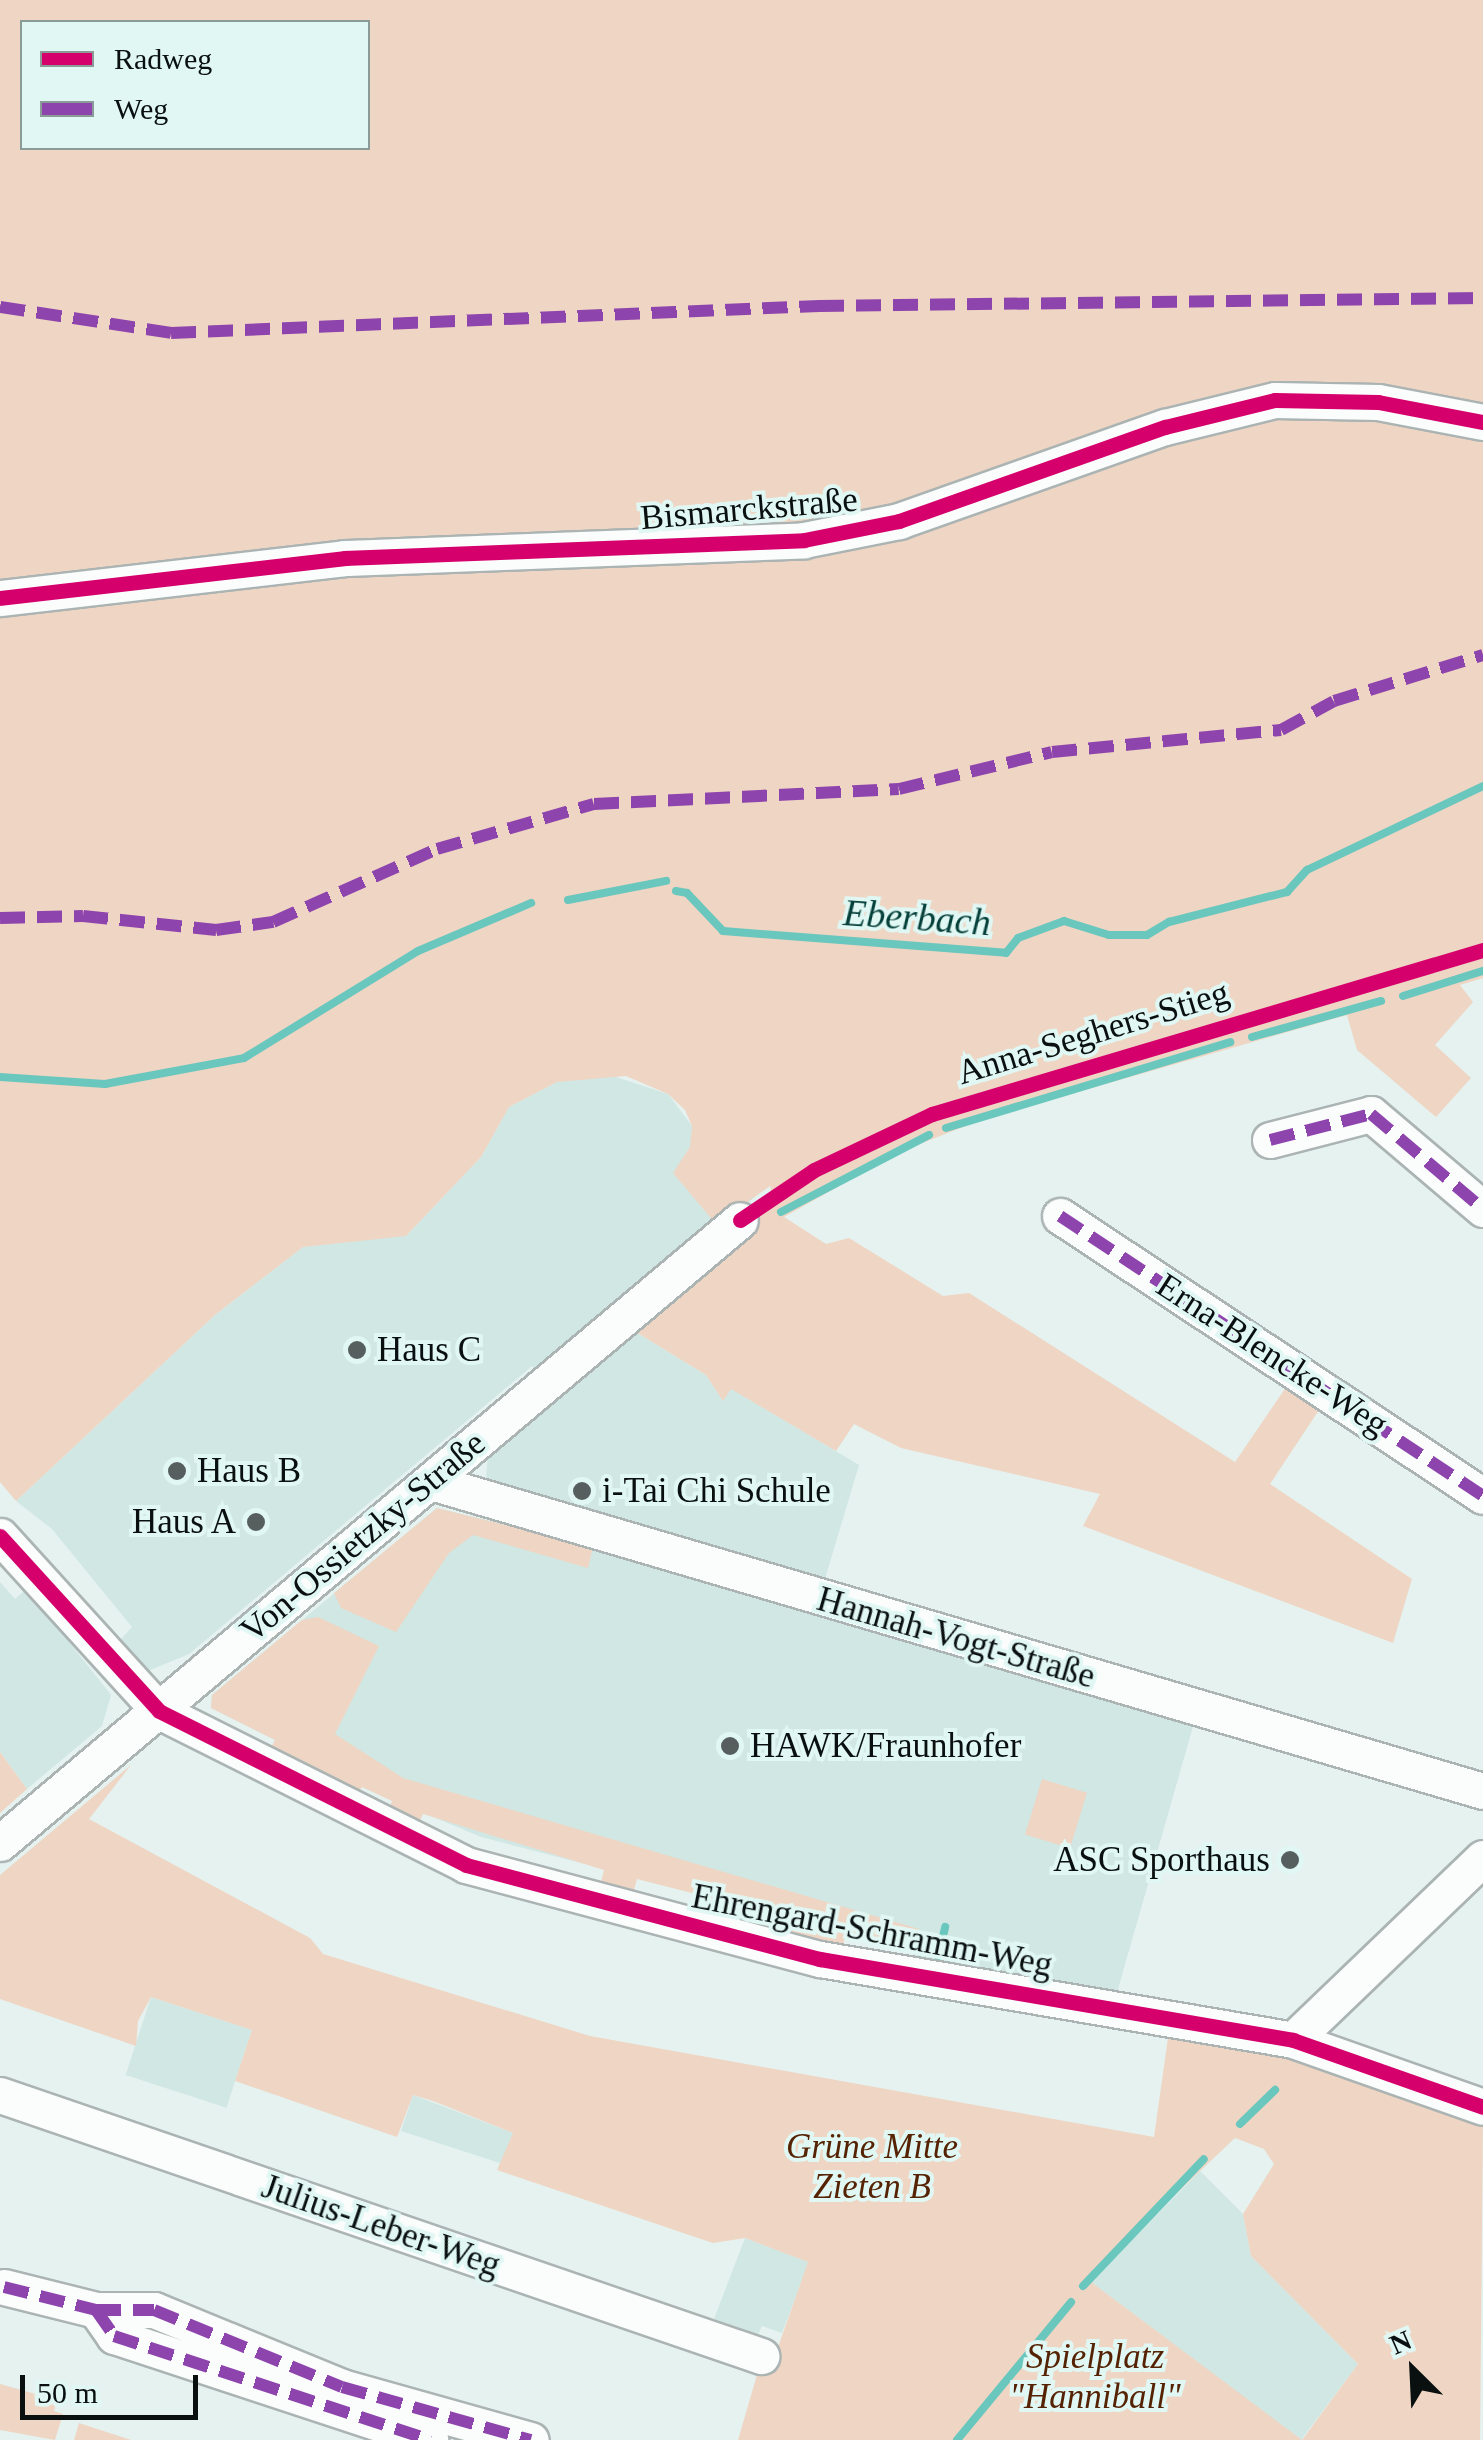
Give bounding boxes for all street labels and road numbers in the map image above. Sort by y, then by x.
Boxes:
street label: Bismarckstraße [639,479,859,539]
street label: Anna-Seghers-Stieg [952,972,1234,1094]
street label: Erna-Blencke-Weg [1148,1265,1396,1445]
street label: Von-Ossietzky-Straße [232,1422,494,1652]
street label: Hannah-Vogt-Straße [812,1578,1100,1698]
street label: Ehrengard-Schramm-Weg [688,1875,1056,1987]
street label: Julius-Leber-Weg [256,2166,506,2286]

